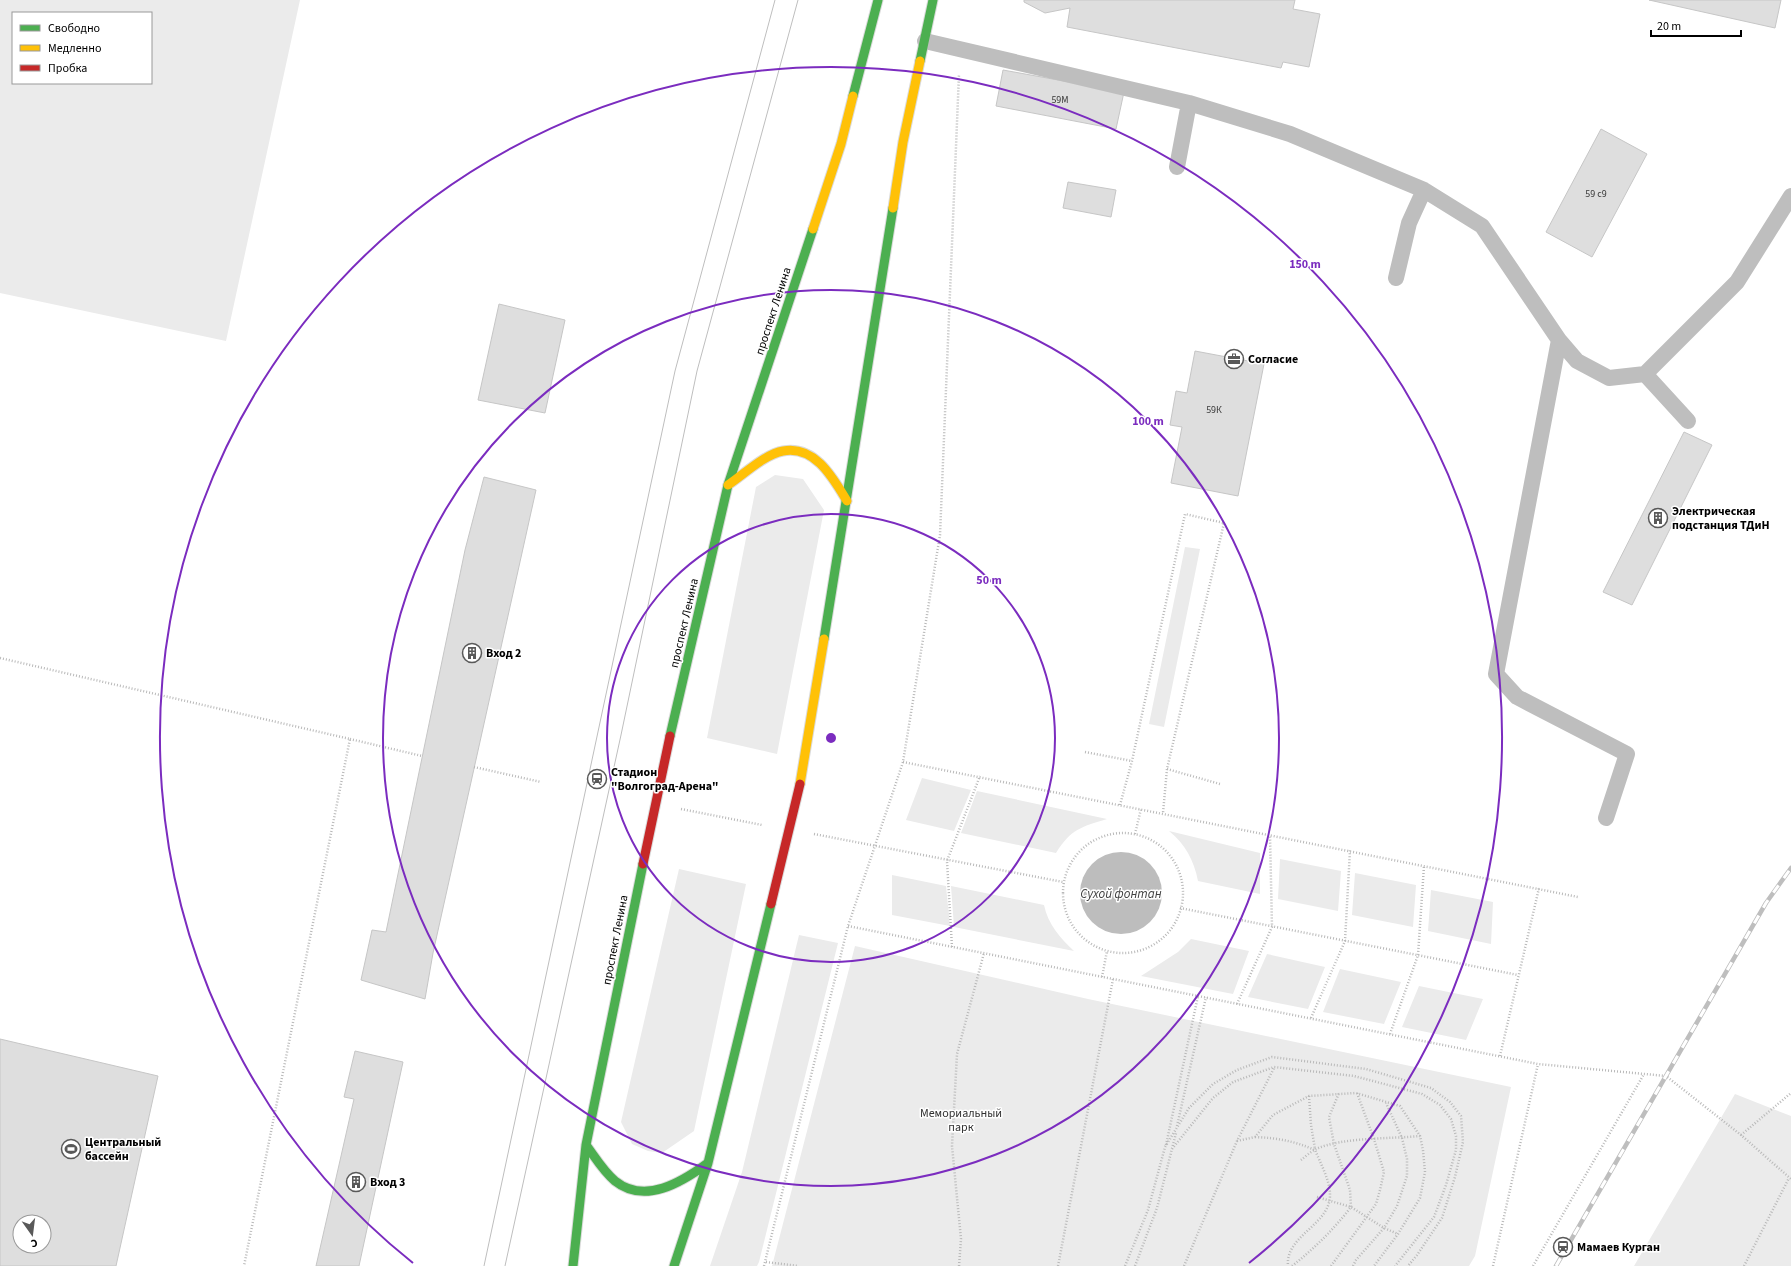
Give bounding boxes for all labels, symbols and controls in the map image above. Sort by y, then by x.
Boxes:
legend [12,12,152,84]
scale bar [1651,12,1741,38]
text: 20 m [1657,18,1681,35]
text: Свободно [48,20,100,37]
text: Медленно [48,40,102,57]
text: Пробка [48,60,87,77]
house number: 59М [1051,93,1069,107]
house number: 59 с9 [1585,187,1607,201]
text: 150 m [1289,256,1321,273]
street label: проспект Ленина [751,265,796,357]
office icon: Согласие [1223,348,1245,370]
place label: Согласие [1248,351,1298,368]
house number: 59К [1206,403,1222,417]
text: 100 m [1132,413,1164,430]
place label: Электрическая подстанция ТДиН [1672,503,1770,534]
building icon: Электрическая подстанция ТДиН [1647,507,1669,529]
text: 50 m [976,572,1002,589]
street label: проспект Ленина [666,577,703,670]
building icon: Вход 2 [461,642,483,664]
place label: Вход 2 [486,645,521,662]
centre of rings [824,731,838,745]
place label: Стадион "Волгоград-Арена" [611,764,719,795]
station icon: Стадион "Волгоград-Арена" [586,768,608,790]
water label: Сухой фонтан [1080,885,1162,903]
street label: проспект Ленина [598,894,633,987]
park label: Мемориальный парк [920,1105,1002,1136]
place label: Центральный бассейн [85,1134,161,1165]
sports icon: Центральный бассейн [60,1138,82,1160]
building icon: Вход 3 [345,1171,367,1193]
place label: Вход 3 [370,1174,405,1191]
north arrow [12,1214,52,1254]
text: С [29,1235,39,1251]
station icon: Мамаев Курган [1552,1236,1574,1258]
place label: Мамаев Курган [1577,1239,1660,1256]

